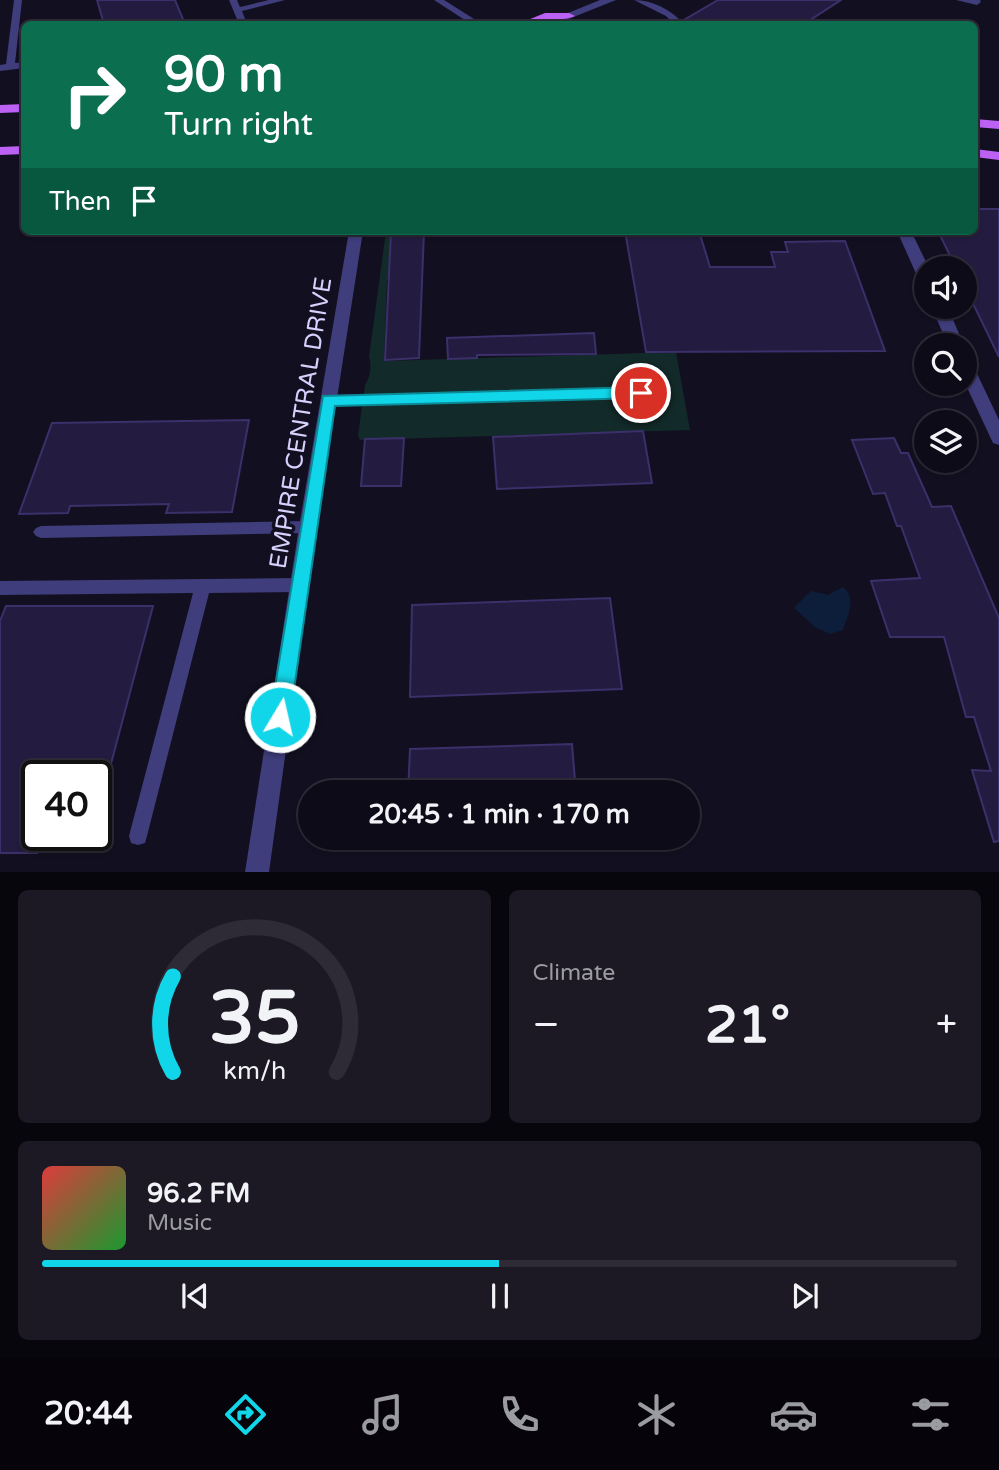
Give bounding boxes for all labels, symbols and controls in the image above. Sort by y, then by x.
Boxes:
text: 90 m [164,46,283,105]
icon: right [49,49,140,140]
text: Turn right [164,106,313,144]
icon: arrive [125,182,163,220]
text: Then [49,186,111,217]
map controls [914,256,977,473]
button: sound [914,256,977,319]
street label: EMPIRE CENTRAL DRIVE [264,275,338,571]
button: search [914,333,977,396]
pin [611,363,671,423]
icon: arrive [622,374,660,412]
button: layers [914,410,977,473]
position arrow [243,680,317,754]
speed limit sign: 40 [21,760,112,851]
text: 20:45 · 1 min · 170 m [368,799,630,830]
text: Climate [533,959,615,987]
text: 35 [209,976,300,1064]
text: 21° [705,994,790,1057]
text: − [533,1002,560,1048]
text: + [936,1002,957,1048]
text: km/h [223,1056,286,1086]
text: 96.2 FM [147,1178,250,1209]
text: Music [147,1209,212,1237]
icon: previous [176,1277,214,1315]
icon: pause [481,1277,519,1315]
icon: next [786,1277,824,1315]
icon: directions [221,1390,270,1439]
icon: music [358,1390,407,1439]
icon: phone [495,1390,544,1439]
icon: climate [632,1390,681,1439]
icon: car [769,1390,818,1439]
icon: filters [906,1390,955,1439]
text: 20:44 [44,1395,133,1433]

